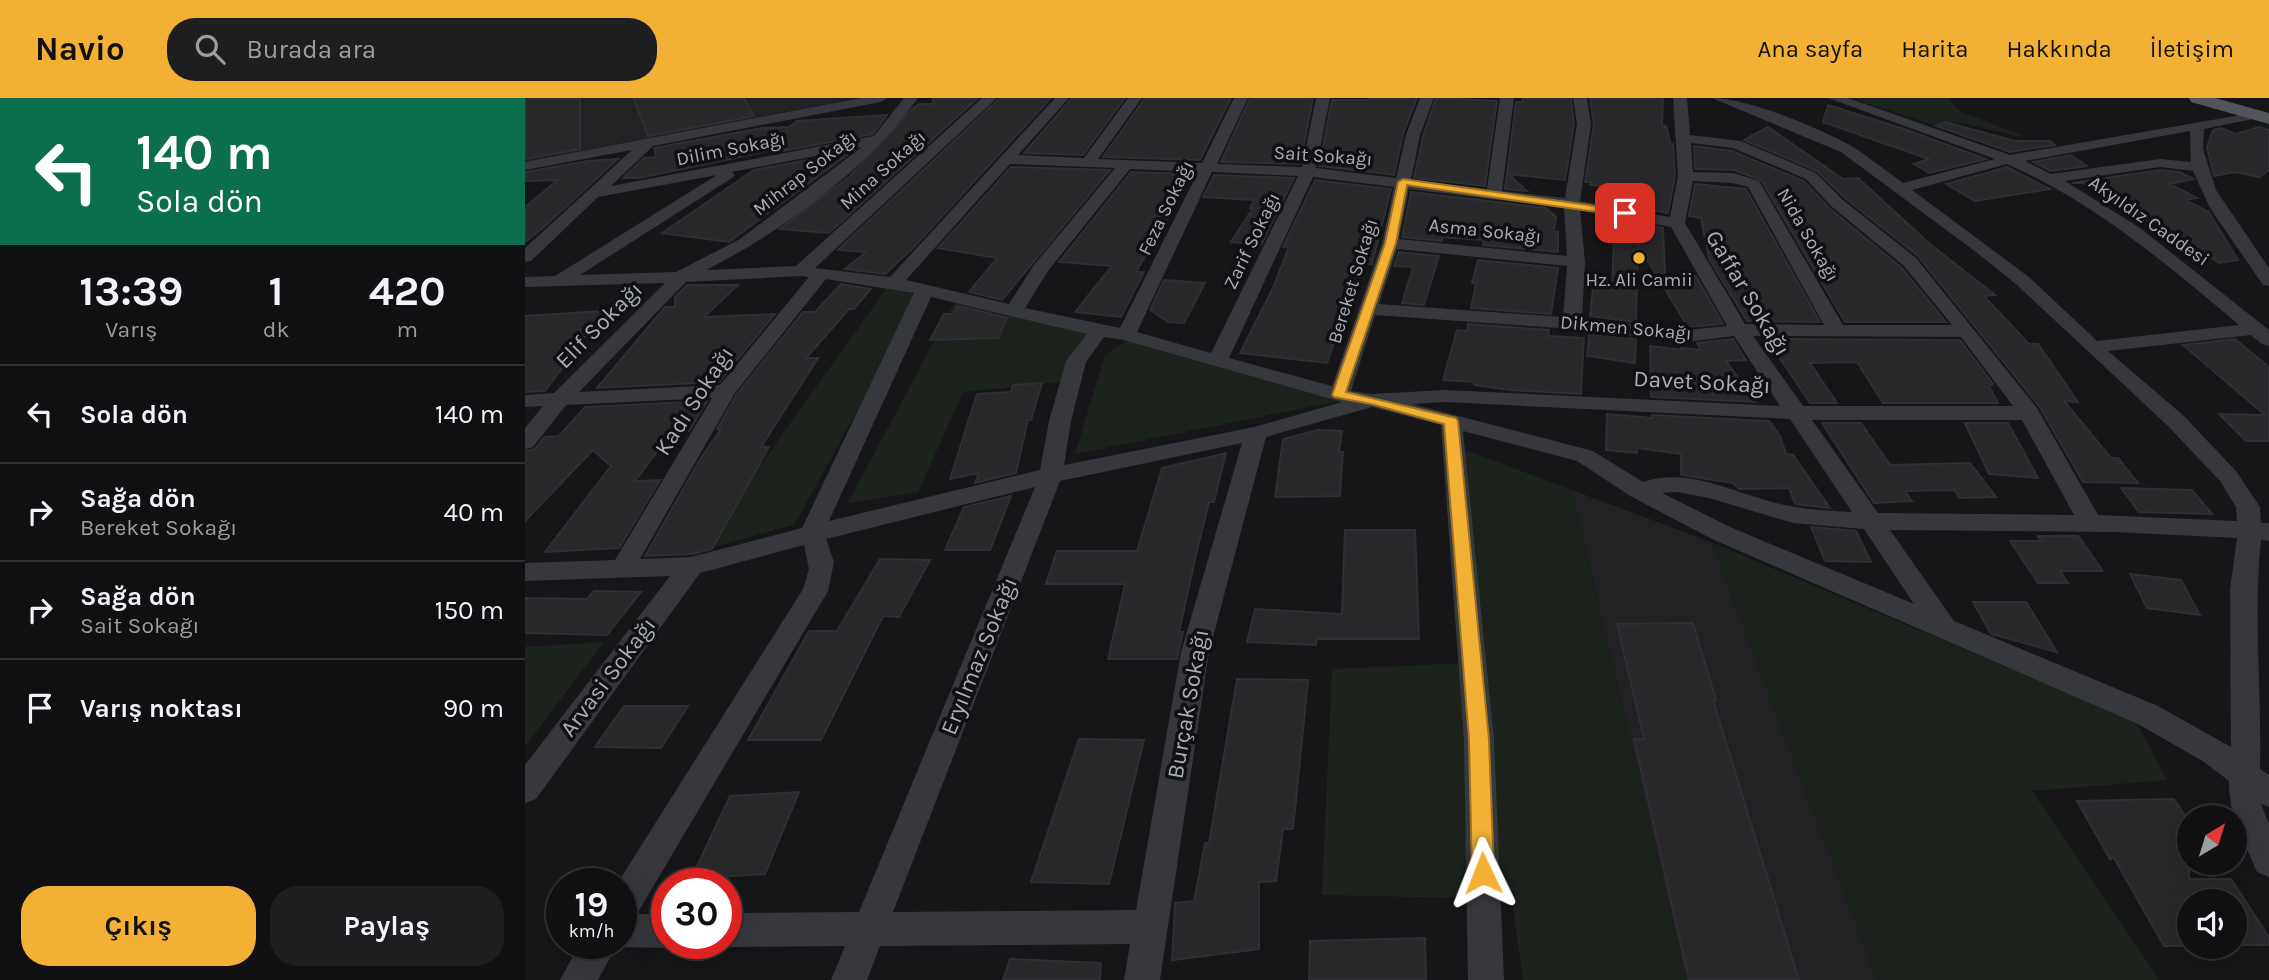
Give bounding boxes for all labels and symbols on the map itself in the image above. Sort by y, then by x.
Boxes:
street label: Mihrap Sokağı [749,126,861,220]
street label: Mina Sokağı [836,126,930,214]
street label: Dilim Sokağı [674,128,788,170]
street label: Sait Sokağı [1273,142,1373,170]
street label: Feza Sokağı [1134,157,1198,259]
street label: Akyıldız Caddesi [2085,171,2213,271]
pin [1595,183,1655,243]
street label: Nida Sokağı [1772,184,1844,286]
street label: Zarif Sokağı [1219,189,1285,293]
street label: Asma Sokağı [1428,214,1542,248]
street label: Bereket Sokağı [1324,216,1382,346]
street label: Gaffar Sokağı [1700,225,1796,361]
marker: Hz. Ali Camii [1631,250,1647,266]
place label: Hz. Ali Camii [1585,269,1693,291]
street label: Elif Sokağı [550,276,648,374]
street label: Dikmen Sokağı [1559,311,1693,345]
street label: Kadı Sokağı [649,341,739,461]
street label: Davet Sokağı [1633,365,1771,399]
street label: Eryılmaz Sokağı [935,573,1023,739]
street label: Arvasi Sokağı [554,612,662,742]
street label: Burçak Sokağı [1162,627,1214,781]
north arrow [2177,805,2247,875]
position arrow [1446,836,1520,910]
speed limit sign: 30 [651,868,742,959]

